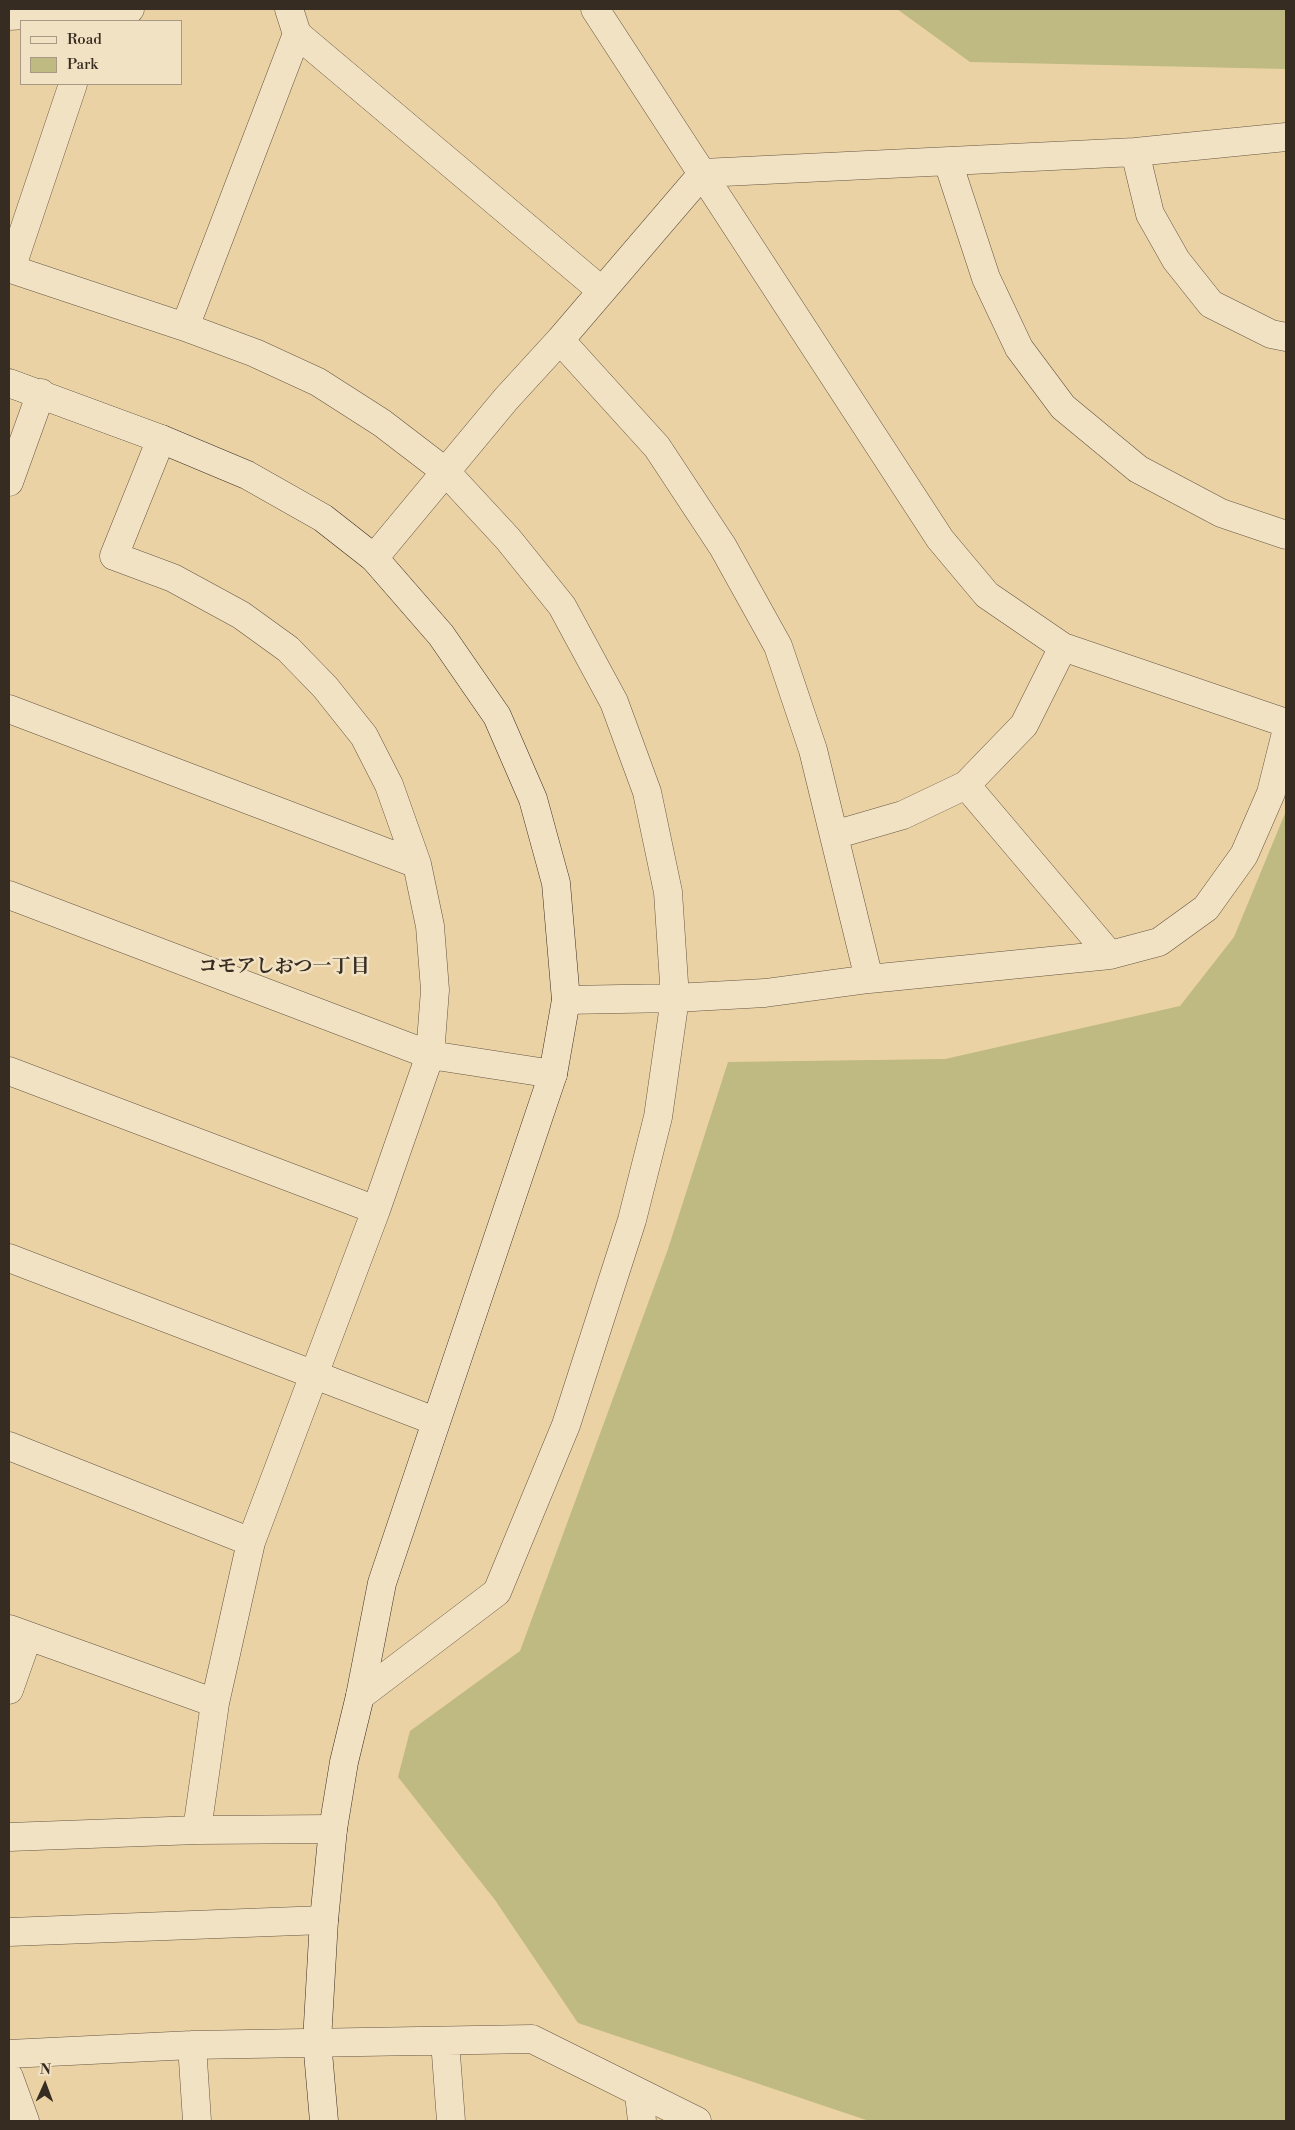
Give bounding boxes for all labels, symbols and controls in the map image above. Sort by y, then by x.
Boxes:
legend [20,20,182,85]
text: Road [67,30,102,49]
text: Park [67,55,98,74]
district label: コモアしおつ一丁目 [199,956,369,978]
north arrow [20,2060,70,2110]
text: N [40,2061,51,2079]

